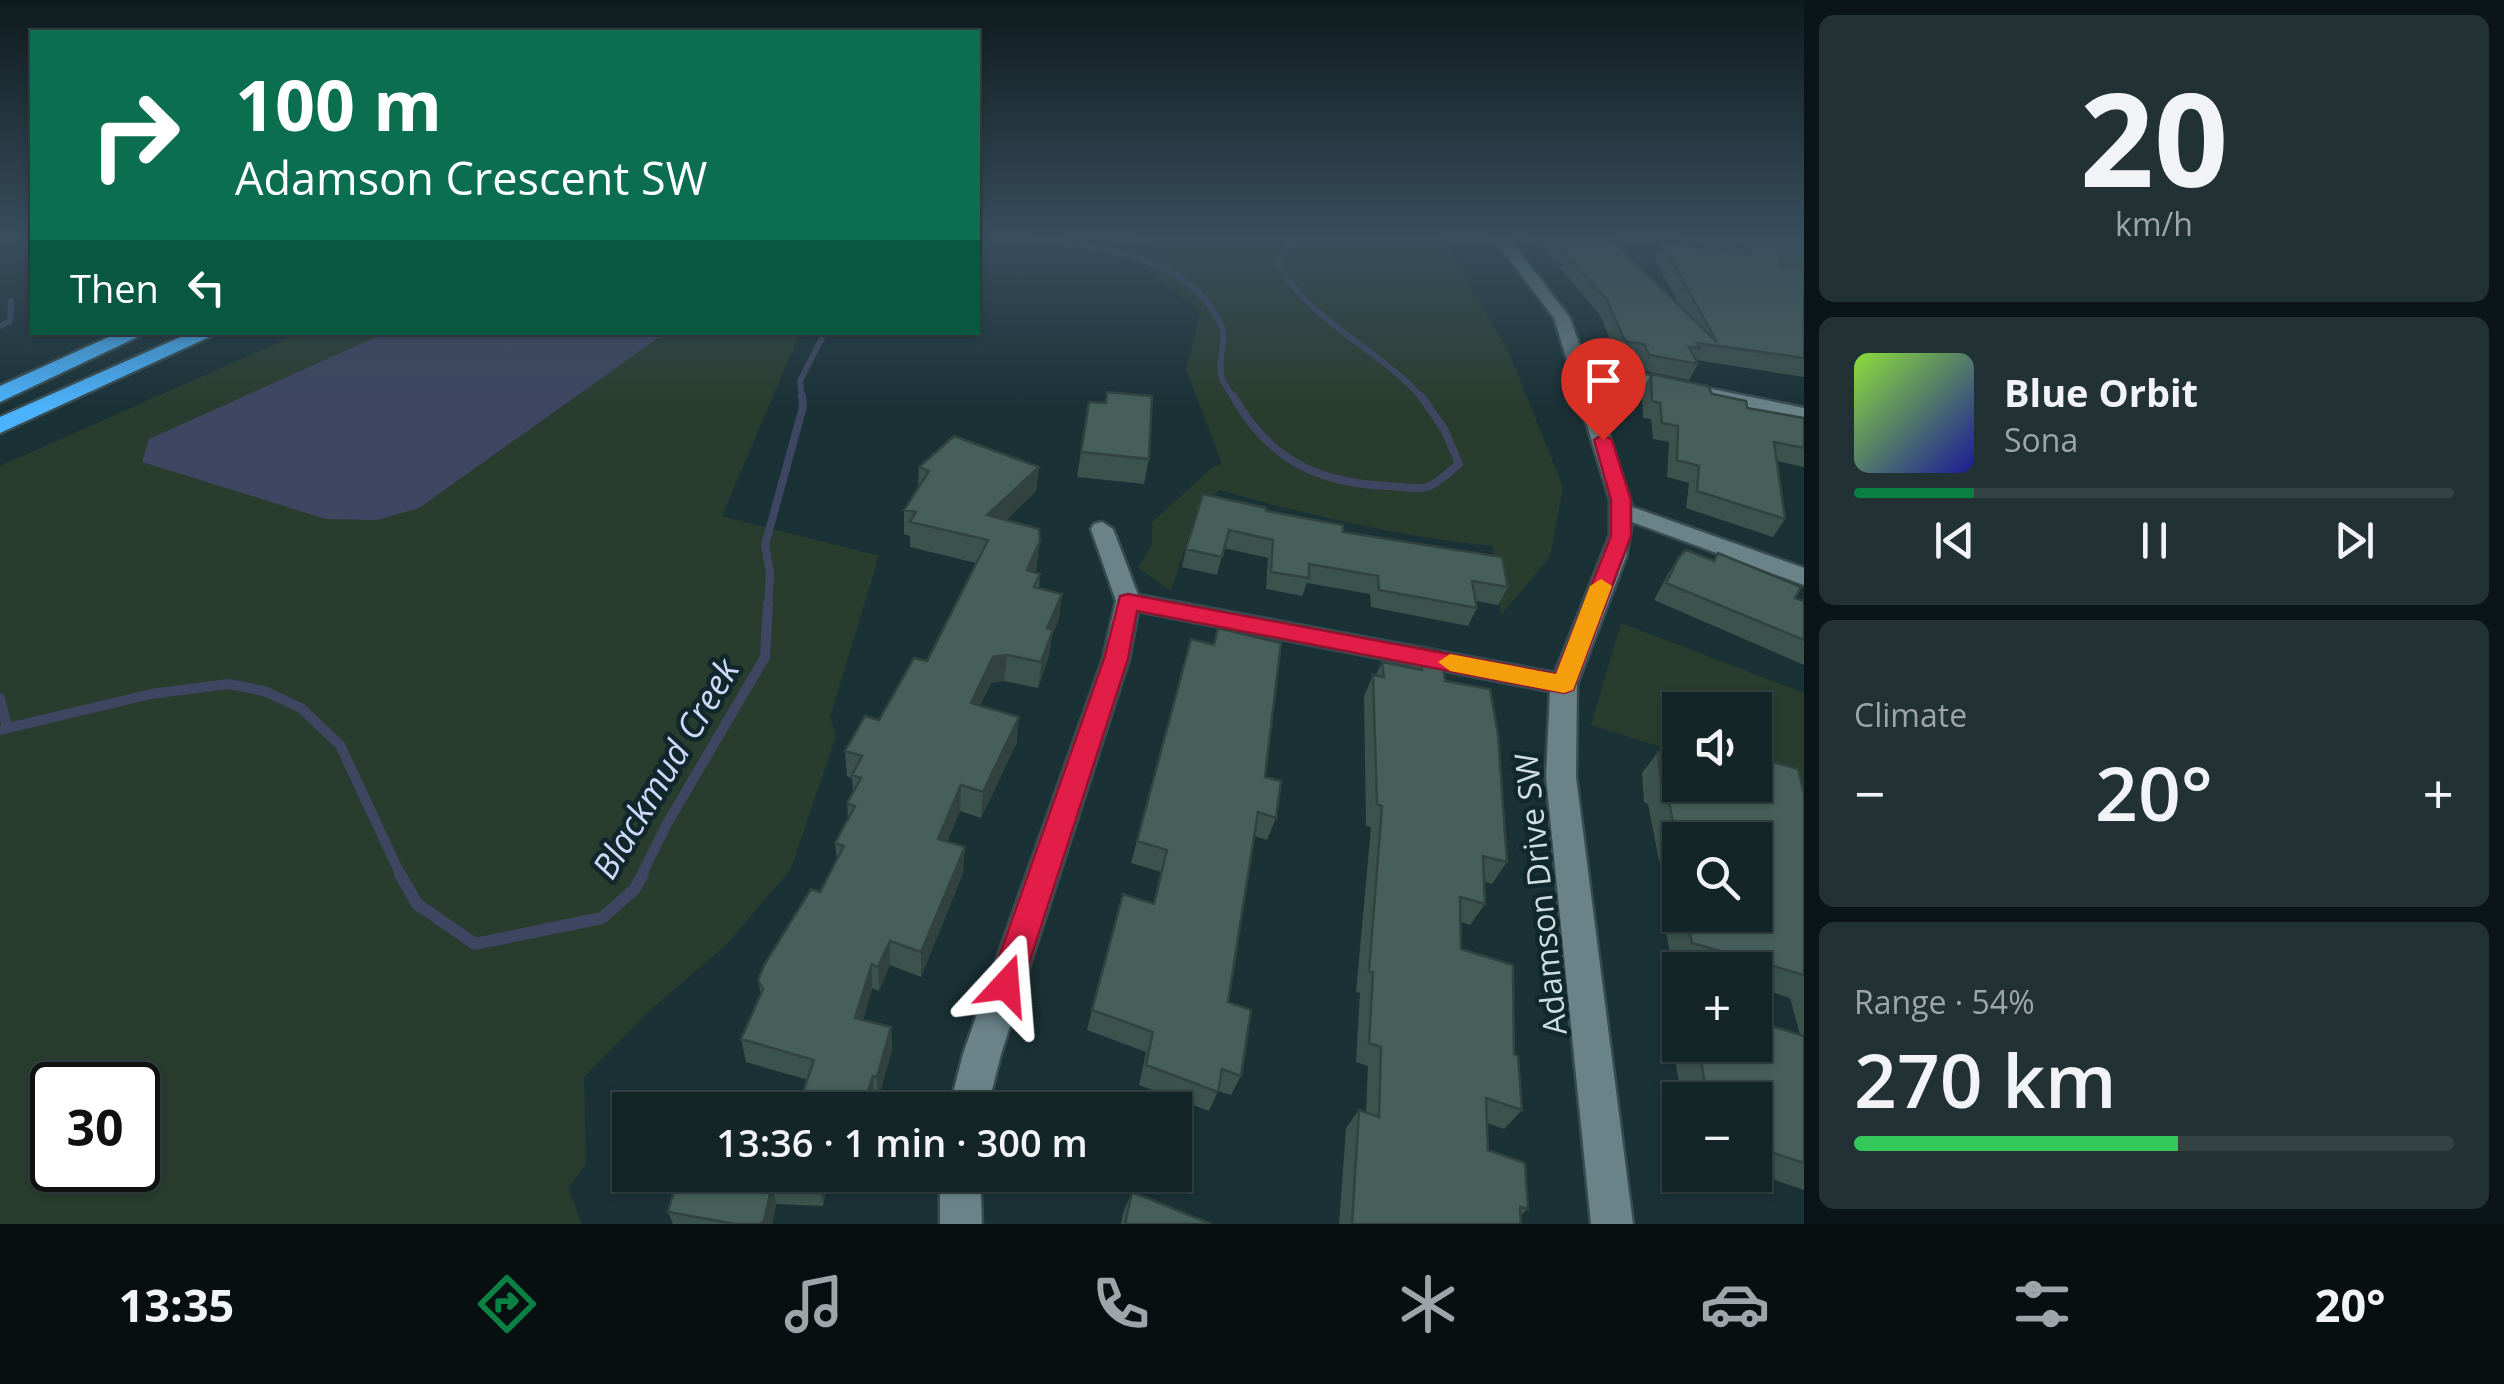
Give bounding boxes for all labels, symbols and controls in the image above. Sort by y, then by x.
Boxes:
text: 20 [2080,48,2228,225]
text: 100 m [235,56,442,152]
icon: right [70,70,200,200]
text: Adamson Crescent SW [235,147,707,208]
text: km/h [2115,202,2193,245]
icon: left [179,260,234,315]
text: Then [70,262,159,314]
pin [1561,338,1646,441]
icon: arrive [1576,353,1631,408]
text: Blue Orbit [2004,366,2198,418]
text: Sona [2004,418,2078,461]
icon: previous [1927,513,1982,568]
icon: pause [2127,513,2182,568]
icon: next [2327,513,2382,568]
water label: Blackmud Creek [580,648,750,887]
map controls [1662,692,1772,1192]
button: sound [1662,692,1772,802]
text: Climate [1854,693,1967,736]
text: 20° [2095,741,2213,843]
street label: Adamson Drive SW [1503,751,1576,1037]
text: − [1854,755,1885,830]
text: + [2423,755,2454,830]
button: search [1662,822,1772,932]
position arrow [954,933,1058,1037]
button: + [1662,952,1772,1062]
text: Range · 54% [1854,980,2035,1023]
text: 270 km [1854,1028,2117,1130]
speed limit sign: 30 [30,1062,160,1192]
button: − [1662,1082,1772,1192]
text: 13:36 · 1 min · 300 m [716,1116,1088,1168]
icon: directions [472,1269,542,1339]
icon: music [779,1269,849,1339]
icon: phone [1086,1269,1156,1339]
icon: climate [1393,1269,1463,1339]
icon: car [1700,1269,1770,1339]
icon: filters [2007,1269,2077,1339]
text: 13:35 [119,1274,234,1335]
text: 20° [2315,1274,2385,1335]

